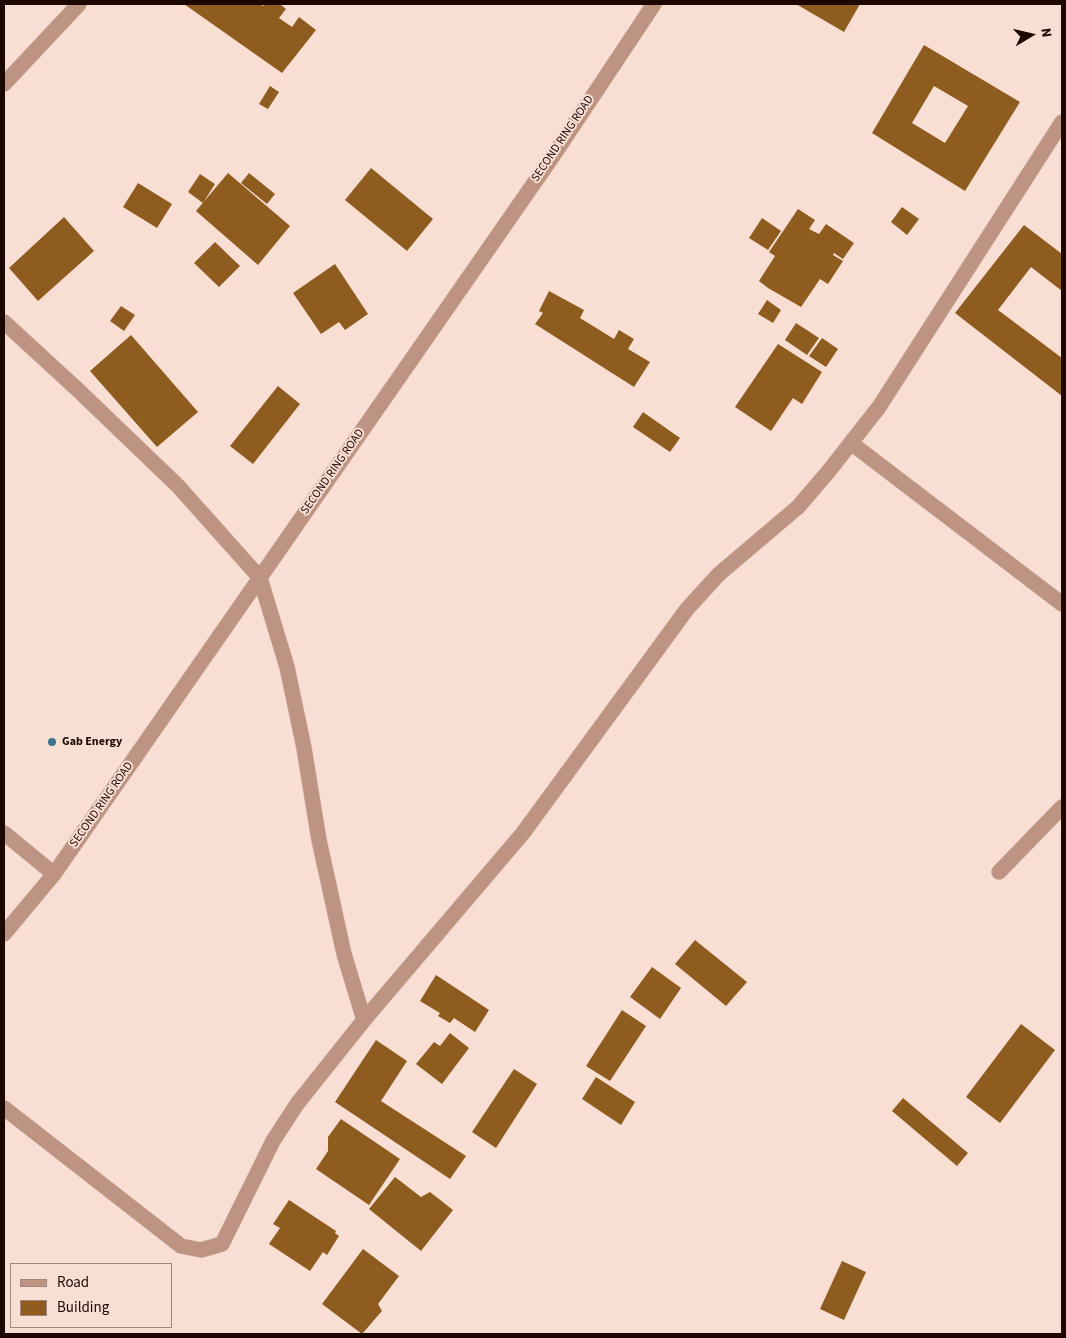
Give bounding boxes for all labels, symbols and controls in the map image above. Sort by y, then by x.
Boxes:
north arrow [1006,10,1056,60]
text: N [1035,26,1056,39]
street label: SECOND RING ROAD [529,93,597,185]
street label: SECOND RING ROAD [298,427,368,517]
place label: Gab Energy [62,735,122,749]
marker: Gab Energy [46,736,58,748]
street label: SECOND RING ROAD [67,760,137,850]
legend [10,1263,172,1328]
text: Road [57,1272,89,1293]
text: Building [57,1297,109,1318]

